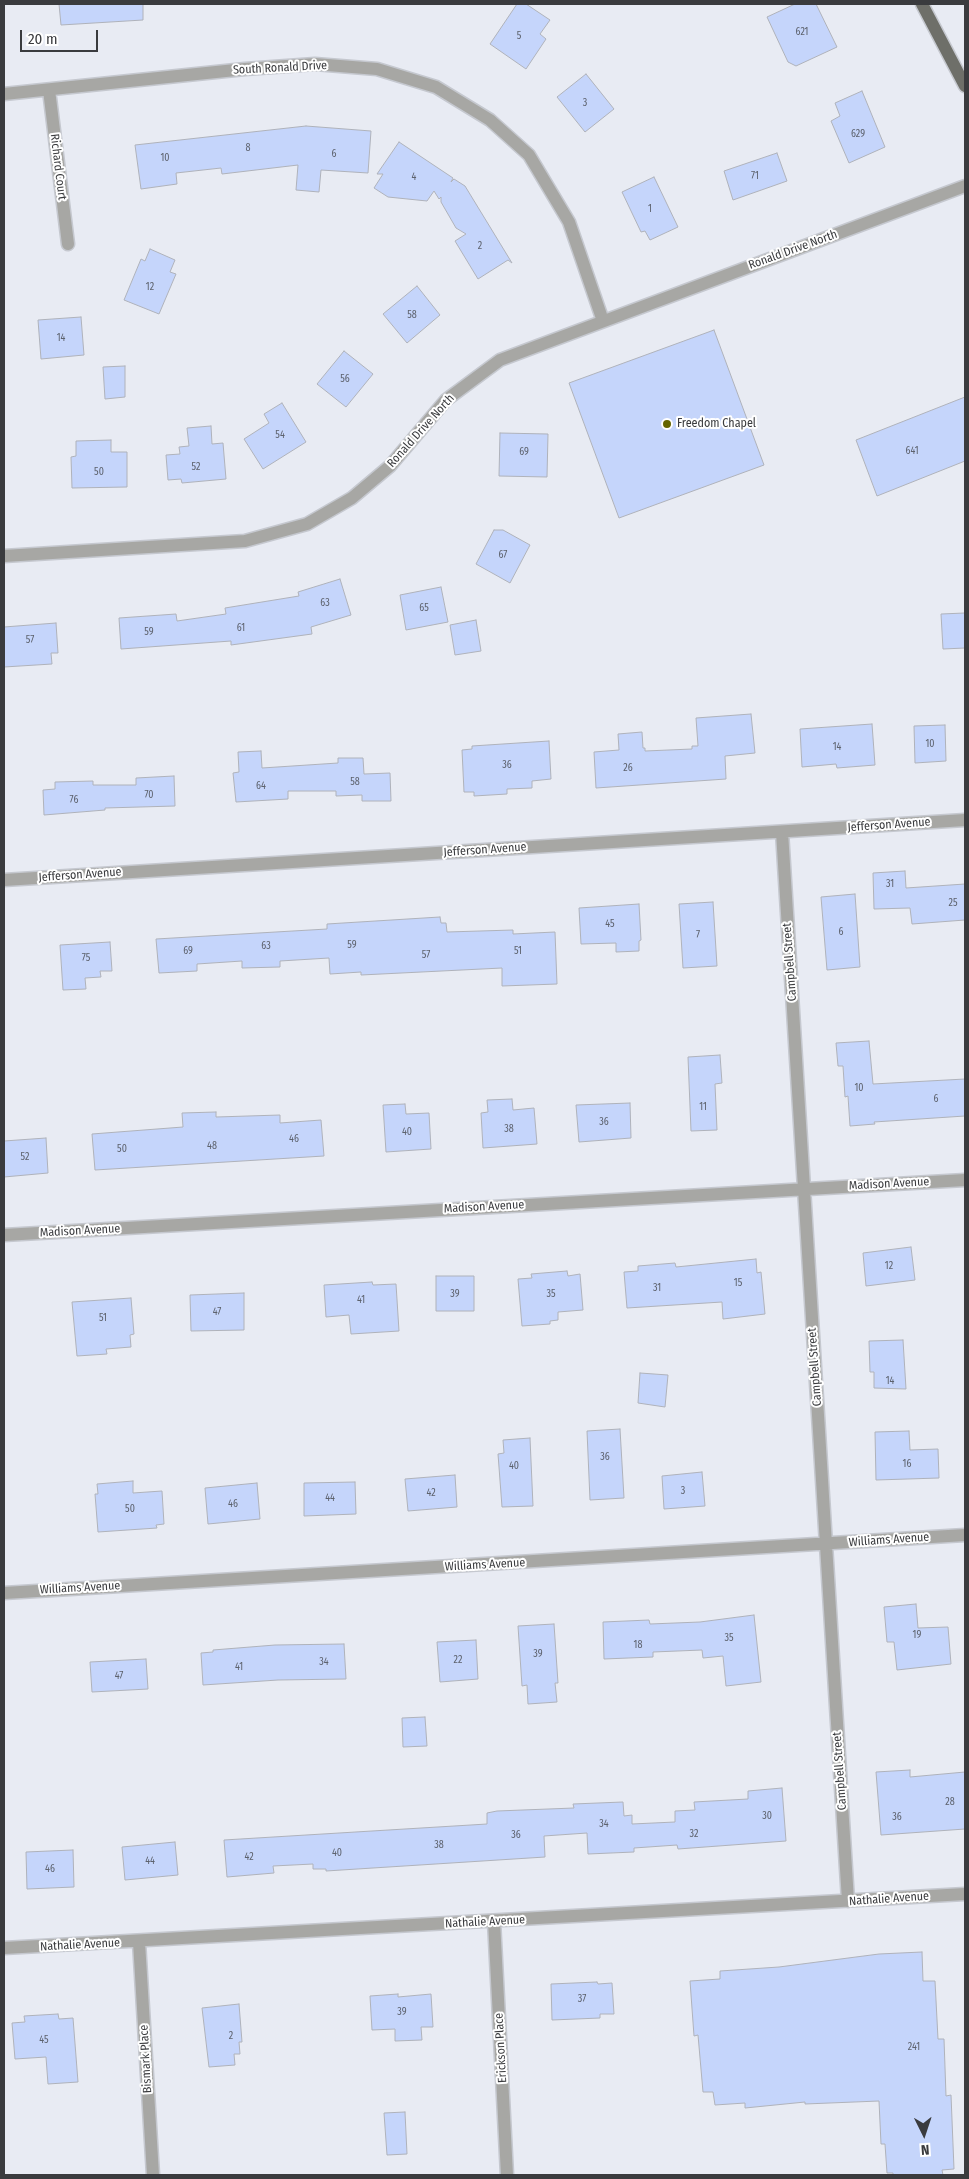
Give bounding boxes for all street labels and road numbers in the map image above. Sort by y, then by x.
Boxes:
street label: South Ronald Drive [233,58,327,78]
street label: Richard Court [47,133,69,201]
street label: Ronald Drive North [747,227,839,273]
street label: Ronald Drive North [384,391,458,471]
street label: Jefferson Avenue [847,815,931,835]
street label: Jefferson Avenue [443,840,527,860]
street label: Jefferson Avenue [38,865,122,885]
street label: Campbell Street [780,922,800,1002]
street label: Madison Avenue [848,1175,930,1193]
street label: Madison Avenue [443,1198,525,1216]
street label: Madison Avenue [39,1222,121,1240]
street label: Campbell Street [805,1327,825,1407]
street label: Williams Avenue [848,1530,930,1550]
street label: Williams Avenue [444,1556,526,1574]
street label: Williams Avenue [39,1579,121,1597]
street label: Campbell Street [830,1731,850,1811]
street label: Nathalie Avenue [849,1889,929,1909]
street label: Nathalie Avenue [445,1913,525,1931]
street label: Nathalie Avenue [40,1936,120,1954]
street label: Erickson Place [492,2013,510,2083]
street label: Bismark Place [137,2024,155,2094]

